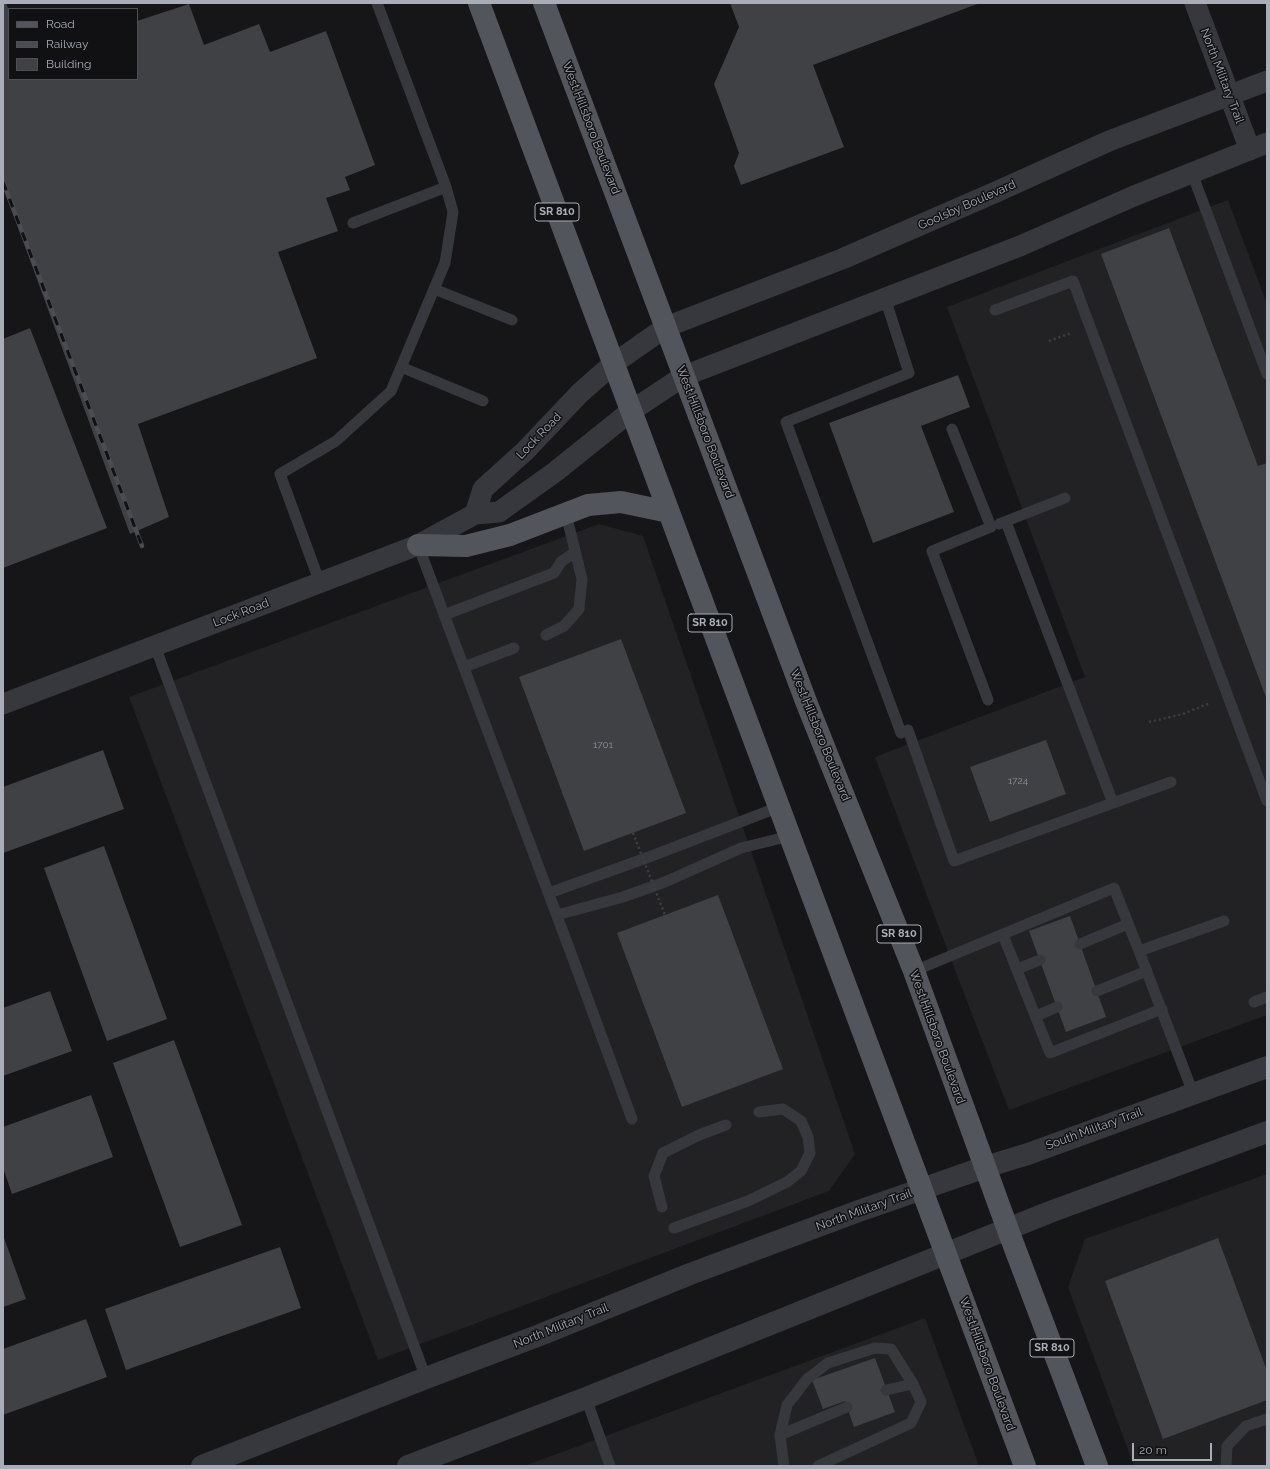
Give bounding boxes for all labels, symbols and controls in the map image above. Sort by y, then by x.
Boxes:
legend [8,8,138,80]
text: Road [46,17,75,31]
street label: North Military Trail [1197,26,1247,126]
text: Railway [46,37,88,51]
text: Building [46,57,92,71]
street label: West Hillsboro Boulevard [559,60,623,196]
street label: Goolsby Boulevard [916,177,1018,233]
road number: SR 810 [535,203,579,221]
street label: West Hillsboro Boulevard [673,364,737,500]
street label: Lock Road [513,410,565,462]
street label: Lock Road [211,596,271,630]
road number: SR 810 [688,614,732,632]
street label: West Hillsboro Boulevard [787,667,853,803]
house number: 1701 [593,739,613,751]
house number: 1724 [1008,775,1028,787]
road number: SR 810 [877,925,921,943]
street label: West Hillsboro Boulevard [906,968,968,1106]
street label: South Military Trail [1044,1105,1144,1153]
street label: North Military Trail [814,1186,914,1234]
street label: West Hillsboro Boulevard [956,1295,1018,1433]
street label: North Military Trail [512,1300,610,1352]
road number: SR 810 [1030,1339,1074,1357]
scale bar [1134,1435,1214,1461]
text: 20 m [1139,1443,1167,1457]

